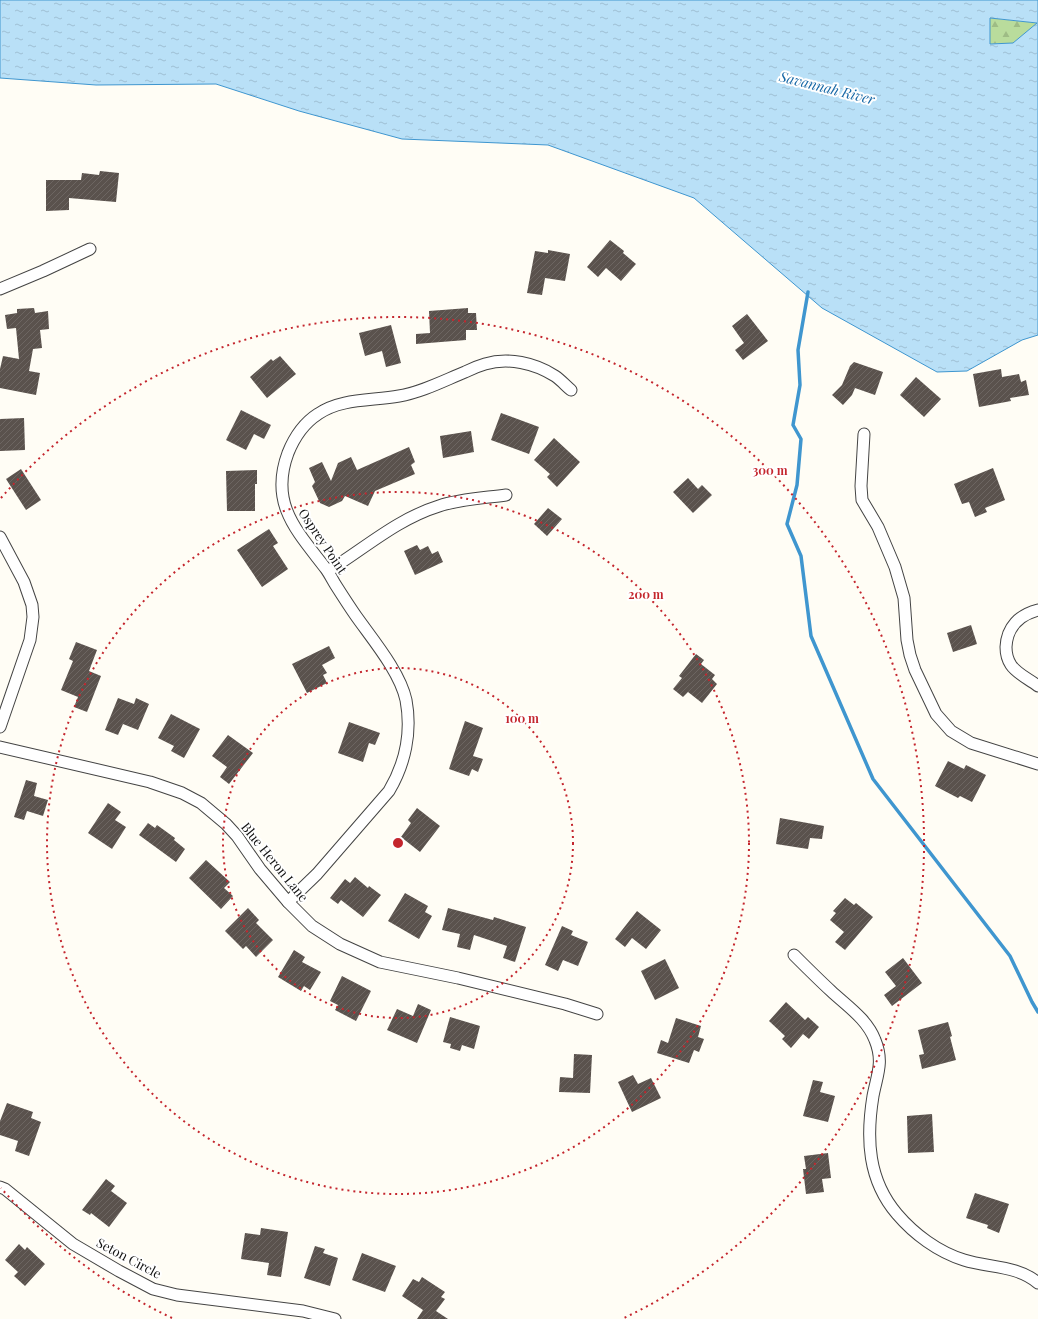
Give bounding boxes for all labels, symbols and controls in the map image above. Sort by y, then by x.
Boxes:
water label: Savannah River [777,66,878,109]
text: 300 m [753,462,788,478]
street label: Osprey Point [295,505,352,577]
text: 200 m [628,586,664,602]
text: 100 m [505,710,539,726]
street label: Blue Heron Lane [238,819,313,905]
centre of rings [391,836,405,850]
street label: Seton Circle [94,1233,165,1282]

